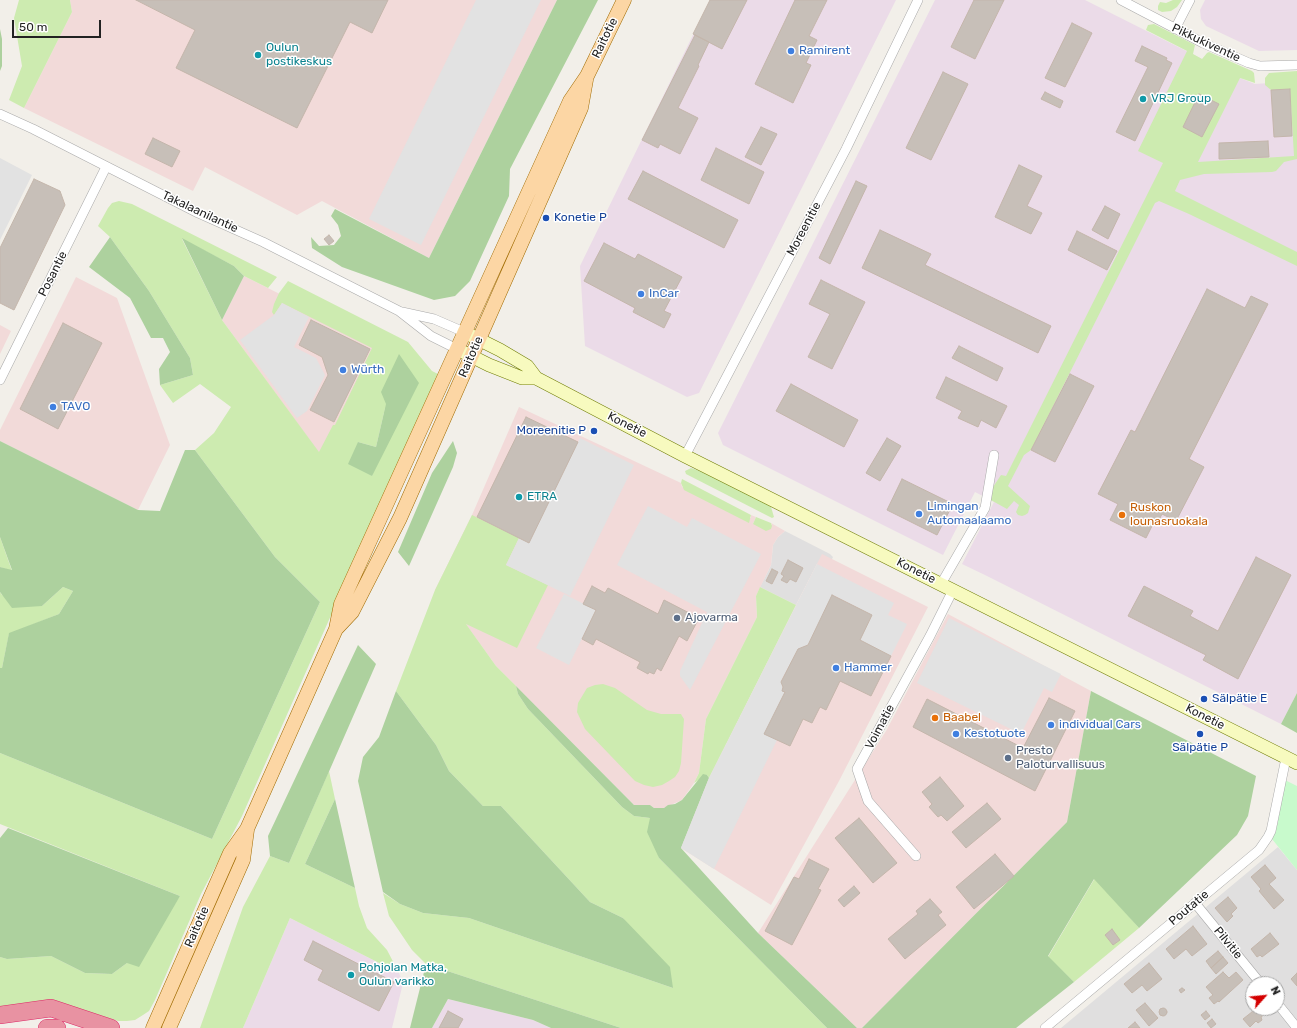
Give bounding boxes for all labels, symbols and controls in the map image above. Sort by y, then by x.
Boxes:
scale bar [14,12,103,38]
street label: Raitotie [589,15,621,61]
text: 50 m [19,20,47,34]
street label: Pikkukiventie [1169,21,1243,65]
place label: Oulun postikeskus [266,41,332,69]
place label: Ramirent [799,44,850,58]
marker: Ramirent [786,46,796,56]
marker: Oulun postikeskus [253,50,263,60]
place label: VRJ Group [1151,92,1211,106]
marker: VRJ Group [1138,94,1148,104]
street label: Takalaanilantie [160,188,240,236]
street label: Moreenitie [784,200,824,258]
place label: Konetie P [554,211,607,225]
marker: Konetie P [541,213,551,223]
street label: Posantie [36,249,70,299]
place label: InCar [649,287,679,301]
marker: InCar [636,289,646,299]
street label: Raitotie [456,334,486,380]
place label: Würth [351,363,384,377]
marker: Würth [338,365,348,375]
place label: TAVO [61,400,90,414]
marker: TAVO [48,402,58,412]
street label: Konetie [605,409,649,441]
place label: Moreenitie P [517,424,586,438]
marker: Moreenitie P [589,426,599,436]
place label: ETRA [527,490,557,504]
marker: ETRA [514,492,524,502]
place label: Limingan Automaalaamo [927,500,1011,528]
place label: Ruskon lounasruokala [1130,501,1208,529]
marker: Limingan Automaalaamo [914,509,924,519]
marker: Ruskon lounasruokala [1117,510,1127,520]
street label: Konetie [894,555,938,587]
place label: Ajovarma [685,611,738,625]
marker: Ajovarma [672,613,682,623]
place label: Hammer [844,661,892,675]
marker: Hammer [831,663,841,673]
place label: Sälpätie E [1212,692,1267,706]
marker: Sälpätie E [1199,694,1209,704]
street label: Konetie [1183,701,1227,733]
street label: Voimatie [862,702,898,752]
place label: Baabel [943,711,981,725]
marker: Baabel [930,713,940,723]
place label: individual Cars [1059,718,1141,732]
marker: individual Cars [1046,720,1056,730]
place label: Kestotuote [964,727,1025,741]
marker: Kestotuote [951,729,961,739]
marker: Sälpätie P [1195,729,1205,739]
place label: Sälpätie P [1172,741,1228,755]
place label: Presto Paloturvallisuus [1016,744,1105,772]
marker: Presto Paloturvallisuus [1003,753,1013,763]
street label: Poutatie [1166,887,1212,929]
street label: Raitotie [182,904,212,950]
street label: Pilvitie [1211,924,1245,962]
place label: Pohjolan Matka, Oulun varikko [359,961,447,989]
marker: Pohjolan Matka, Oulun varikko [346,970,356,980]
north arrow [1245,976,1285,1016]
text: N [1268,984,1283,997]

